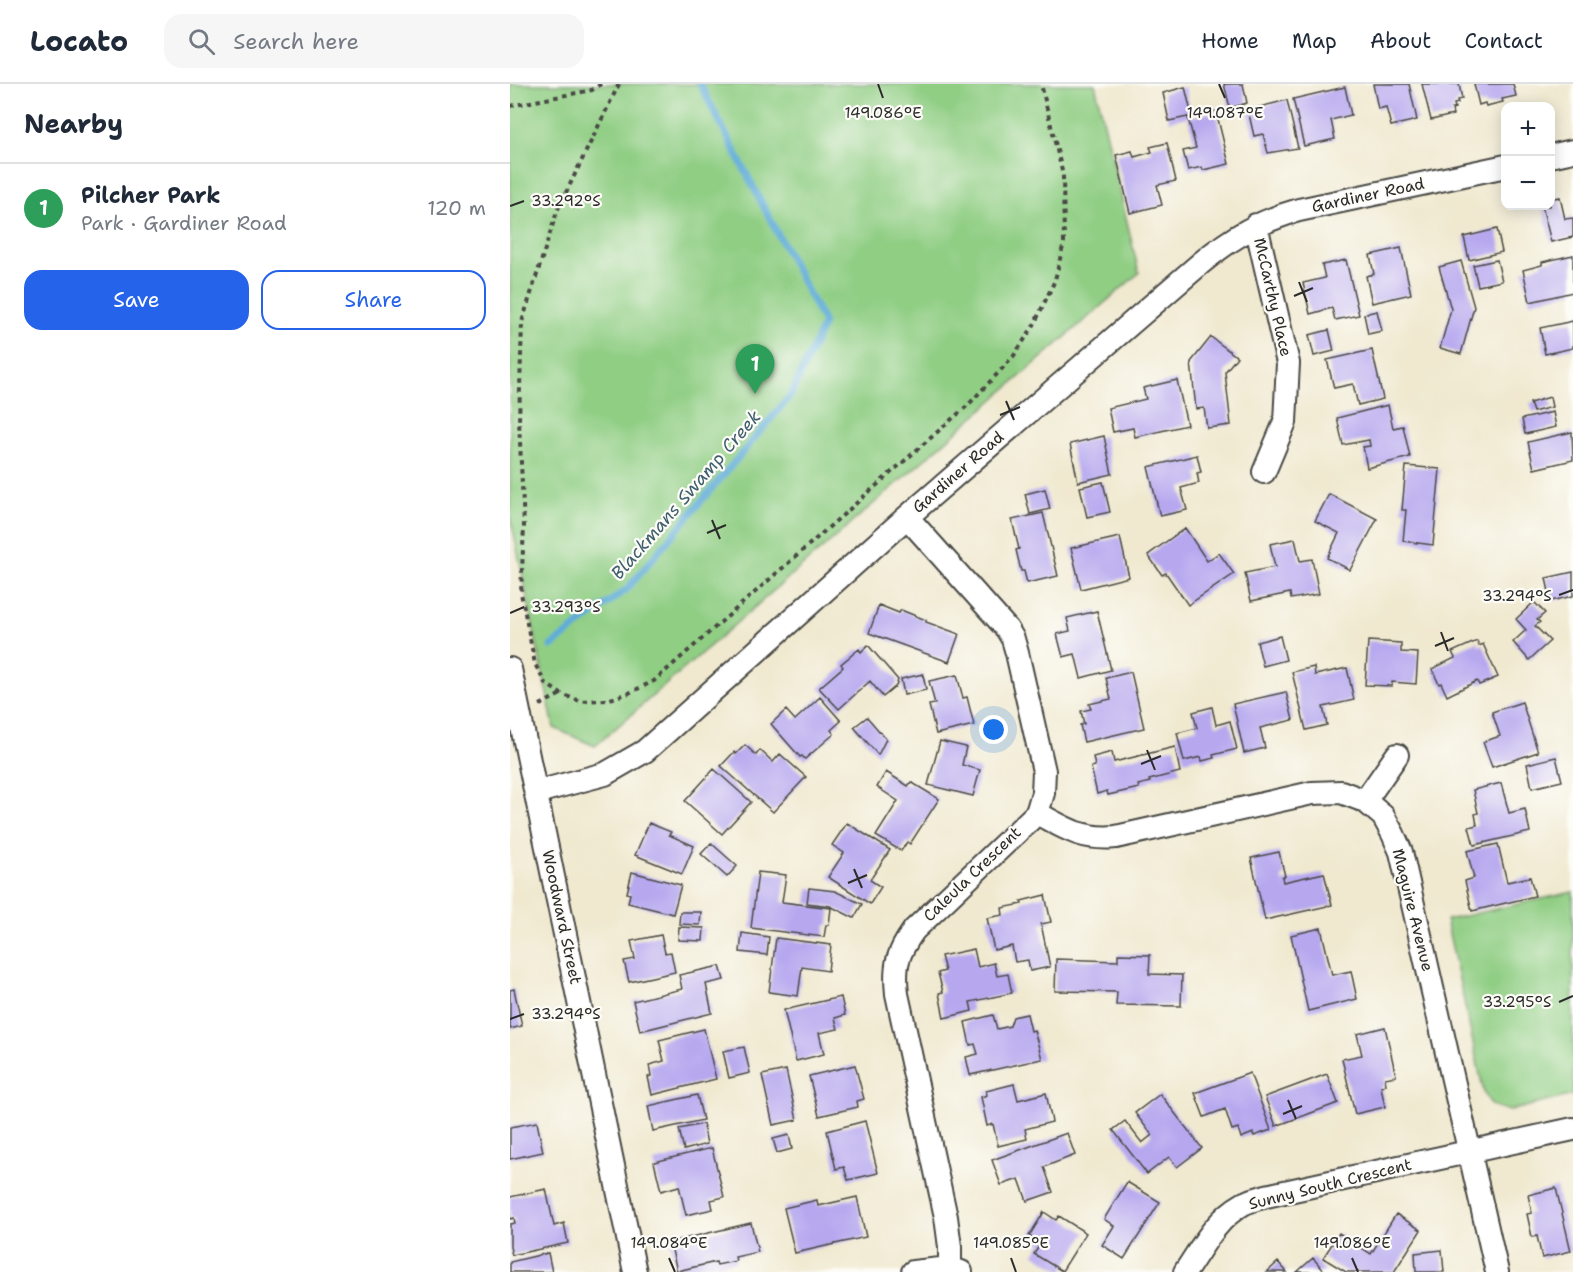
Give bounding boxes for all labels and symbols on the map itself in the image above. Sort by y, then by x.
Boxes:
text: 149.086°E [844,103,922,123]
text: 149.087°E [1187,103,1263,123]
street label: Gardiner Road [1310,173,1426,217]
text: 33.292°S [531,191,601,211]
street label: McCarthy Place [1249,236,1297,358]
pin: 1 [736,344,774,394]
water label: Blackmans Swamp Creek [606,405,767,585]
street label: Gardiner Road [908,426,1008,518]
text: 33.294°S [1482,586,1552,606]
text: 33.293°S [531,597,601,617]
your location [979,715,1008,744]
street label: Caleula Crescent [919,822,1025,926]
street label: Maguire Avenue [1388,846,1438,974]
street label: Woodward Street [537,848,587,986]
text: 33.295°S [1483,992,1551,1012]
text: 33.294°S [531,1004,601,1024]
street label: Sunny South Crescent [1246,1154,1414,1214]
text: 149.084°E [631,1233,707,1253]
text: 149.085°E [973,1233,1049,1253]
text: 149.086°E [1313,1233,1391,1253]

